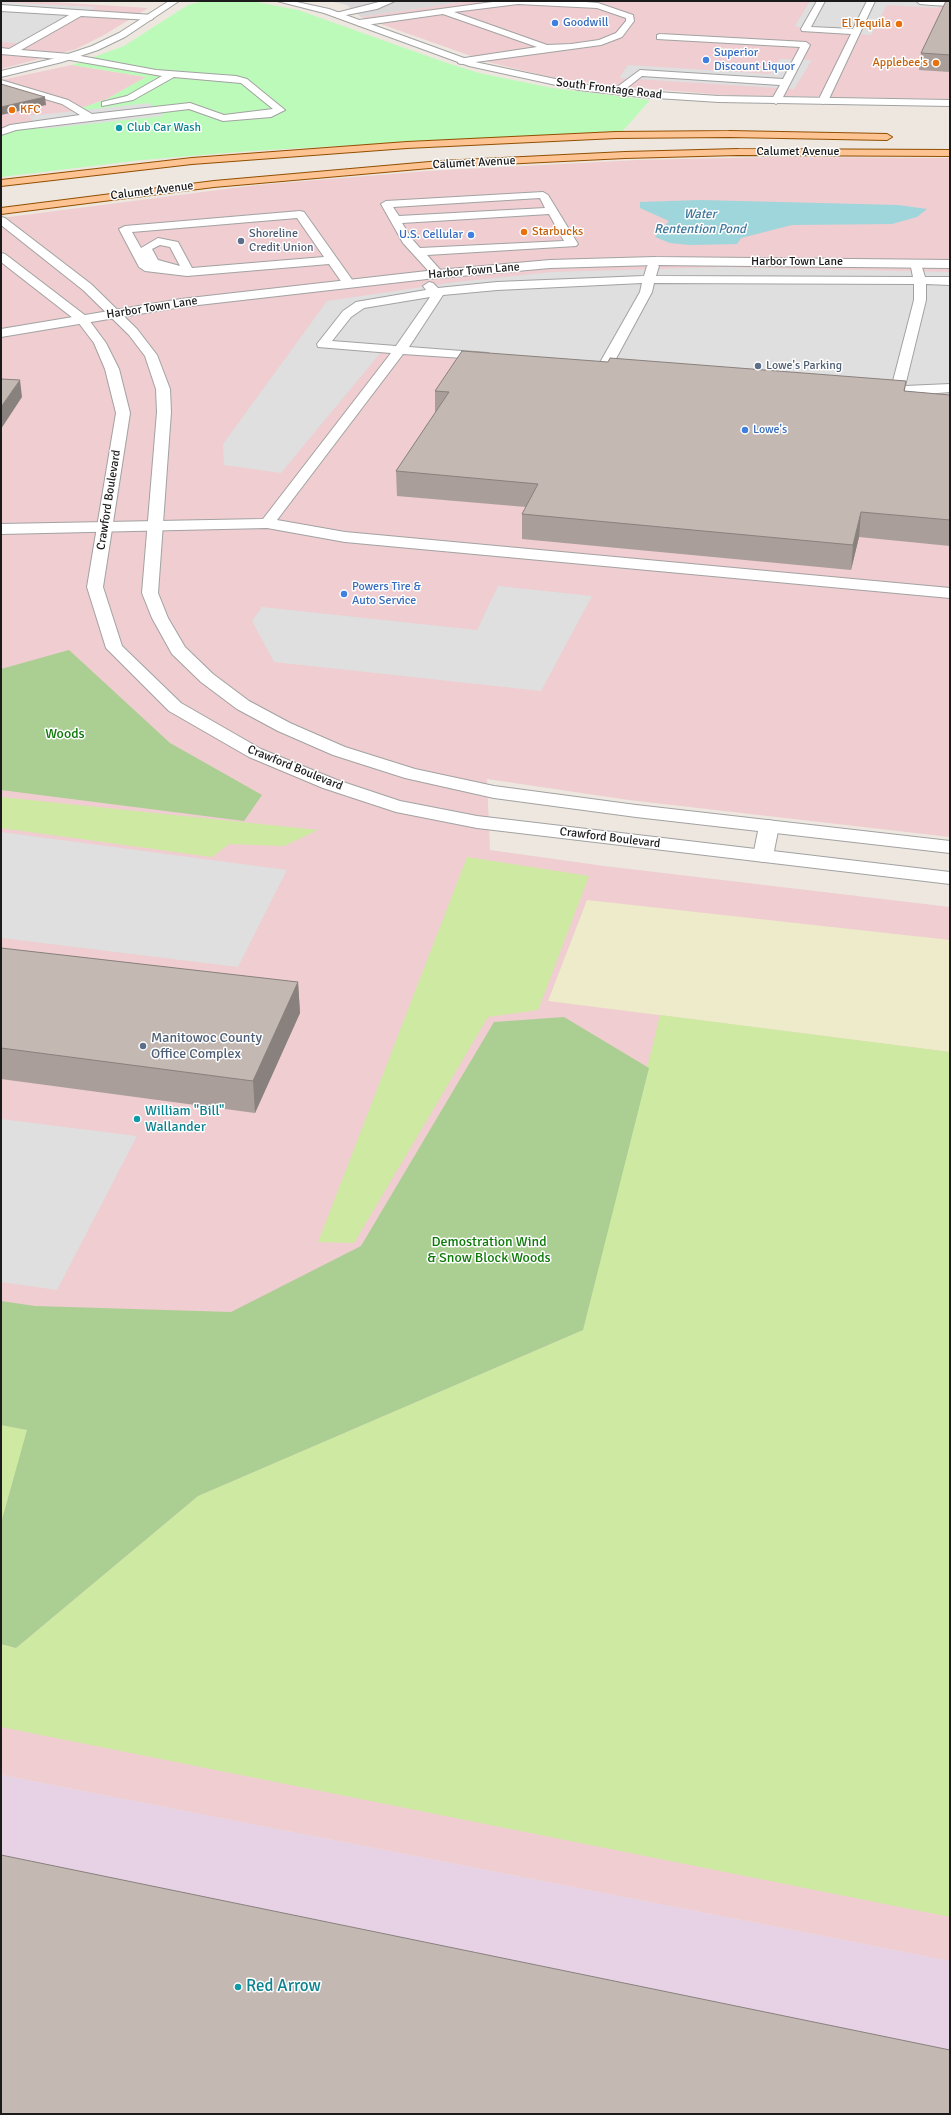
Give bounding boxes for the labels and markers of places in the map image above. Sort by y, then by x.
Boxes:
place label: Goodwill [563,16,609,30]
place label: El Tequila [841,17,891,31]
marker: Goodwill [550,18,560,28]
marker: El Tequila [894,19,904,29]
place label: Superior Discount Liquor [714,46,795,74]
marker: Superior Discount Liquor [701,55,711,65]
place label: Applebee's [872,56,928,70]
marker: Applebee's [931,58,941,68]
place label: KFC [20,103,41,117]
marker: KFC [7,105,17,115]
place label: Club Car Wash [127,121,201,135]
marker: Club Car Wash [114,123,124,133]
place label: Starbucks [532,225,583,239]
place label: Shoreline Credit Union [249,227,313,255]
marker: Starbucks [519,227,529,237]
place label: U.S. Cellular [399,228,463,242]
marker: U.S. Cellular [466,230,476,240]
marker: Shoreline Credit Union [236,236,246,246]
place label: Lowe's Parking [766,359,842,373]
marker: Lowe's Parking [753,361,763,371]
place label: Lowe's [753,423,787,437]
marker: Lowe's [740,425,750,435]
place label: Powers Tire & Auto Service [352,580,421,608]
marker: Powers Tire & Auto Service [339,589,349,599]
place label: Manitowoc County Office Complex [151,1030,262,1062]
marker: Manitowoc County Office Complex [138,1041,148,1051]
place label: William "Bill" Wallander [145,1103,225,1136]
marker: William "Bill" Wallander [132,1114,142,1124]
place label: Red Arrow [246,1977,321,1997]
marker: Red Arrow [233,1982,243,1992]

